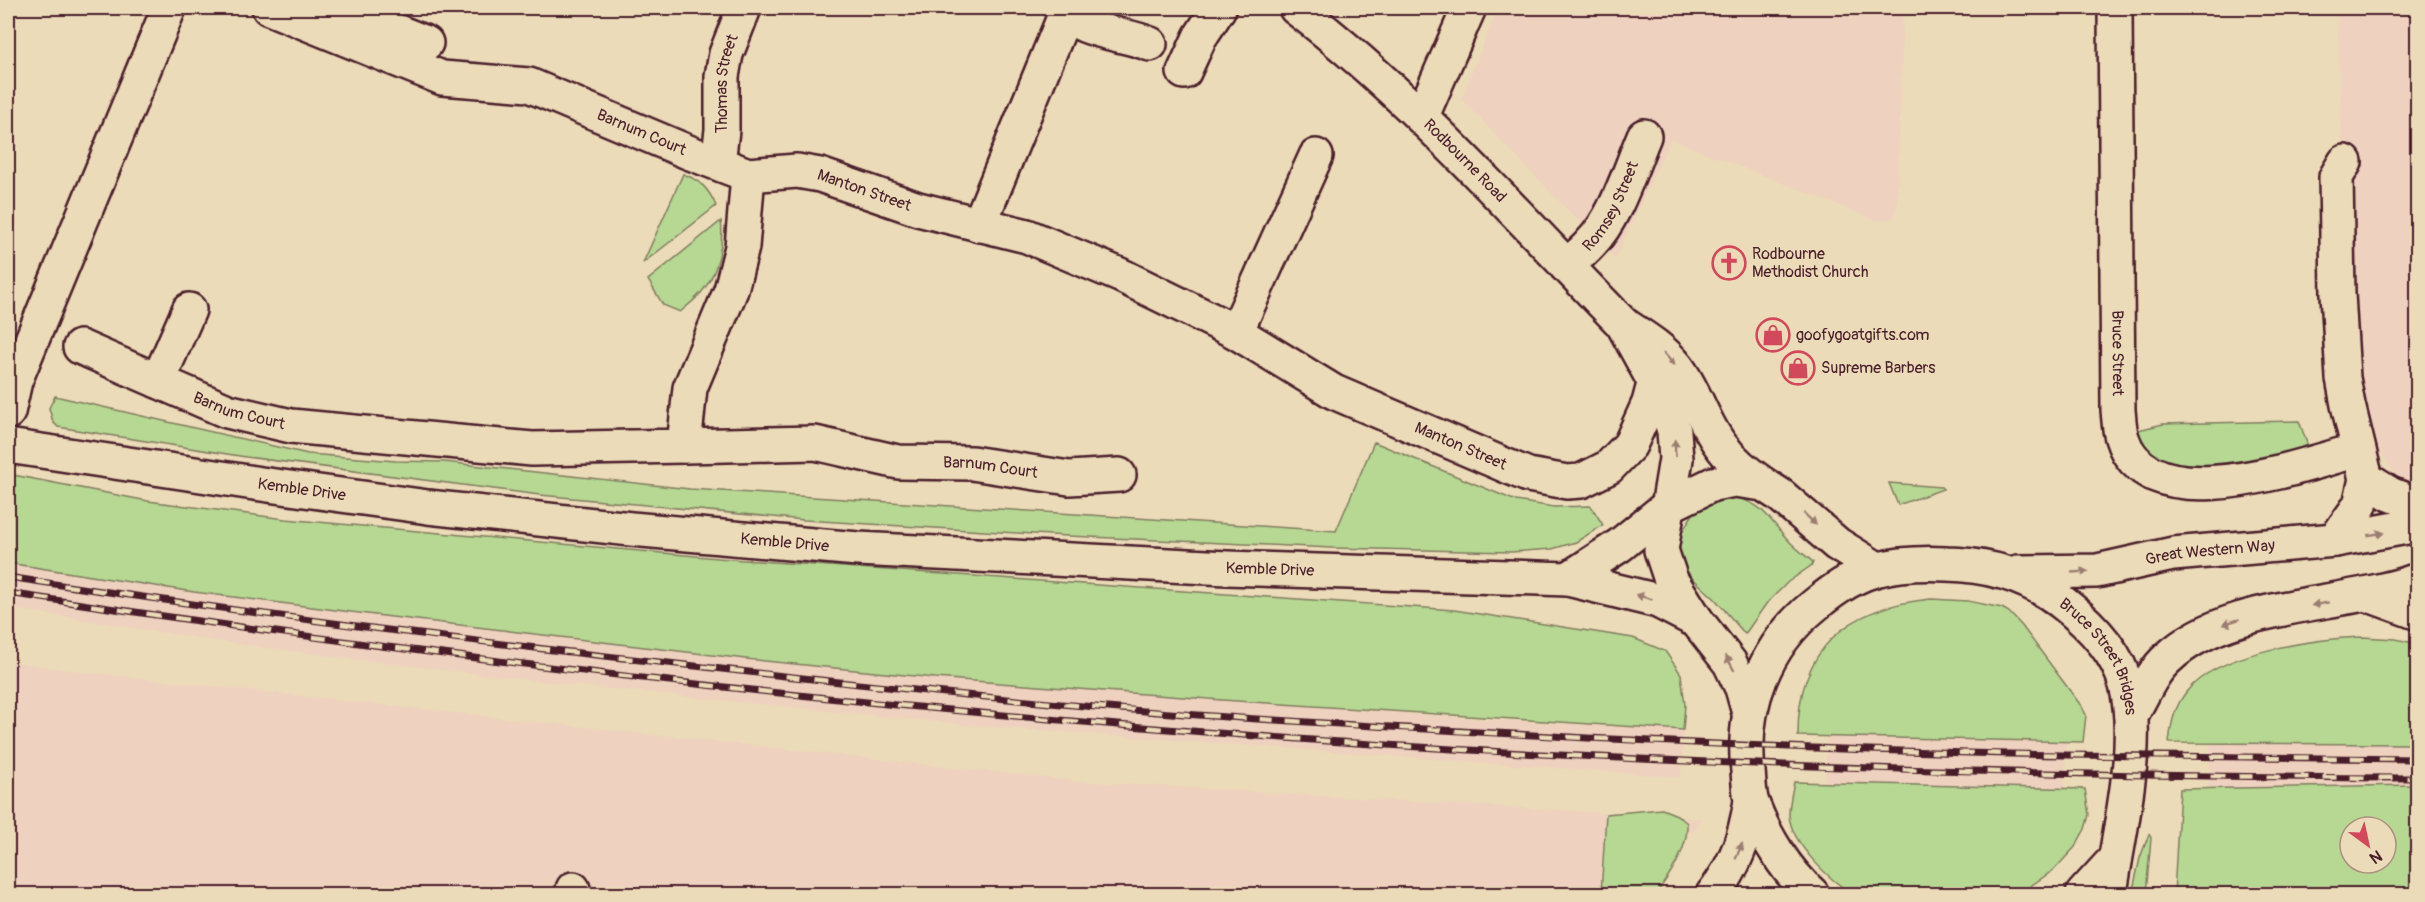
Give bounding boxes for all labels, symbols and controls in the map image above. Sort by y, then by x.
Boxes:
street label: Thomas Street [712,31,743,133]
street label: Barnum Court [594,105,690,160]
street label: Rodbourne Road [1419,115,1511,207]
street label: Romsey Street [1578,158,1643,256]
street label: Manton Street [815,165,914,216]
place label: Rodbourne Methodist Church [1752,244,1869,282]
church icon: Rodbourne Methodist Church [1711,245,1747,281]
street label: Bruce Street [2107,310,2128,397]
shop icon: goofygoatgifts.com [1755,317,1791,353]
place label: goofygoatgifts.com [1796,325,1930,345]
shop icon: Supreme Barbers [1780,350,1816,386]
one-way arrow [1662,351,1675,366]
place label: Supreme Barbers [1821,358,1935,378]
street label: Barnum Court [190,387,288,434]
street label: Manton Street [1412,418,1510,475]
one-way arrow [1671,438,1680,457]
street label: Barnum Court [943,453,1040,483]
street label: Kemble Drive [256,474,347,506]
one-way arrow [1802,512,1817,525]
street label: Kemble Drive [740,529,830,556]
one-way arrow [2367,529,2386,538]
street label: Great Western Way [2144,535,2276,570]
street label: Kemble Drive [1225,558,1315,581]
one-way arrow [2071,567,2090,576]
one-way arrow [1635,592,1653,601]
street label: Bruce Street Bridges [2055,594,2141,716]
one-way arrow [2310,599,2329,608]
one-way arrow [2222,617,2240,627]
one-way arrow [1725,654,1735,671]
north arrow [2338,815,2398,875]
one-way arrow [1735,842,1744,860]
text: N [2365,845,2386,868]

